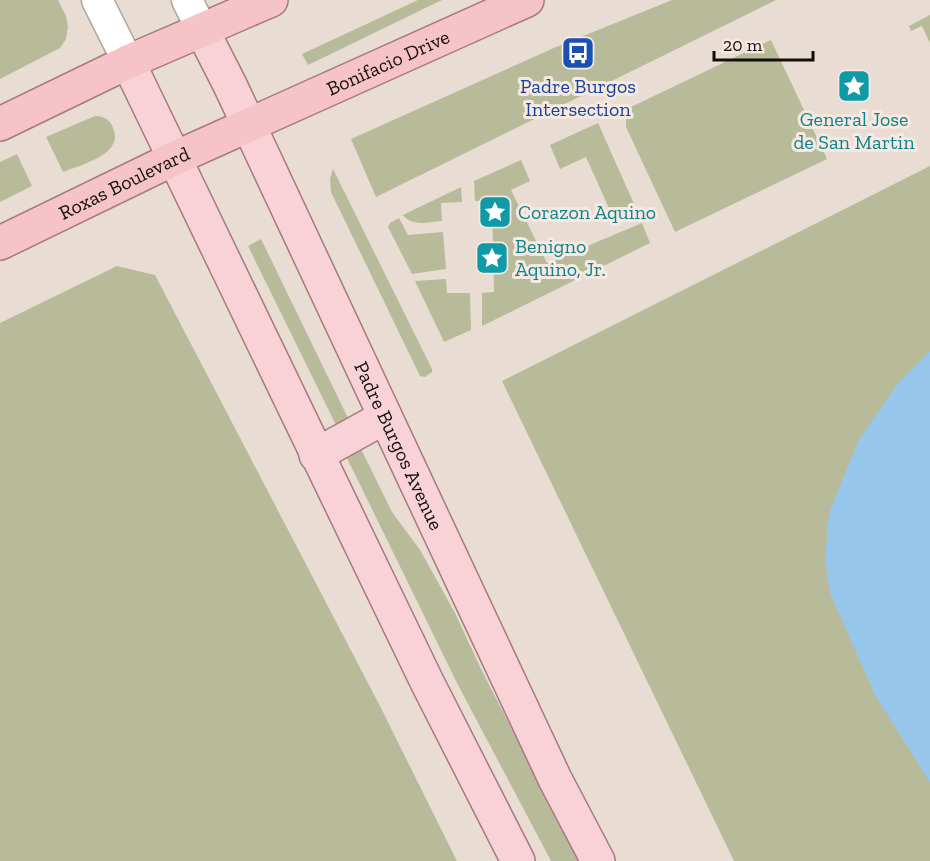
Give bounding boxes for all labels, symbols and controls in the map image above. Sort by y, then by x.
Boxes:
street label: Bonifacio Drive [323,24,453,100]
scale bar [714,24,813,62]
text: 20 m [723,34,763,56]
bus stop icon: Padre Burgos Intersection [560,35,596,71]
place icon: General Jose de San Martin [836,68,872,104]
place label: Padre Burgos Intersection [520,74,636,121]
place label: General Jose de San Martin [793,107,915,154]
street label: Roxas Boulevard [55,141,193,225]
place icon: Corazon Aquino [477,194,513,230]
place label: Corazon Aquino [518,200,656,224]
place label: Benigno Aquino, Jr. [515,234,606,281]
place icon: Benigno Aquino, Jr. [474,240,510,276]
street label: Padre Burgos Avenue [349,358,449,534]

